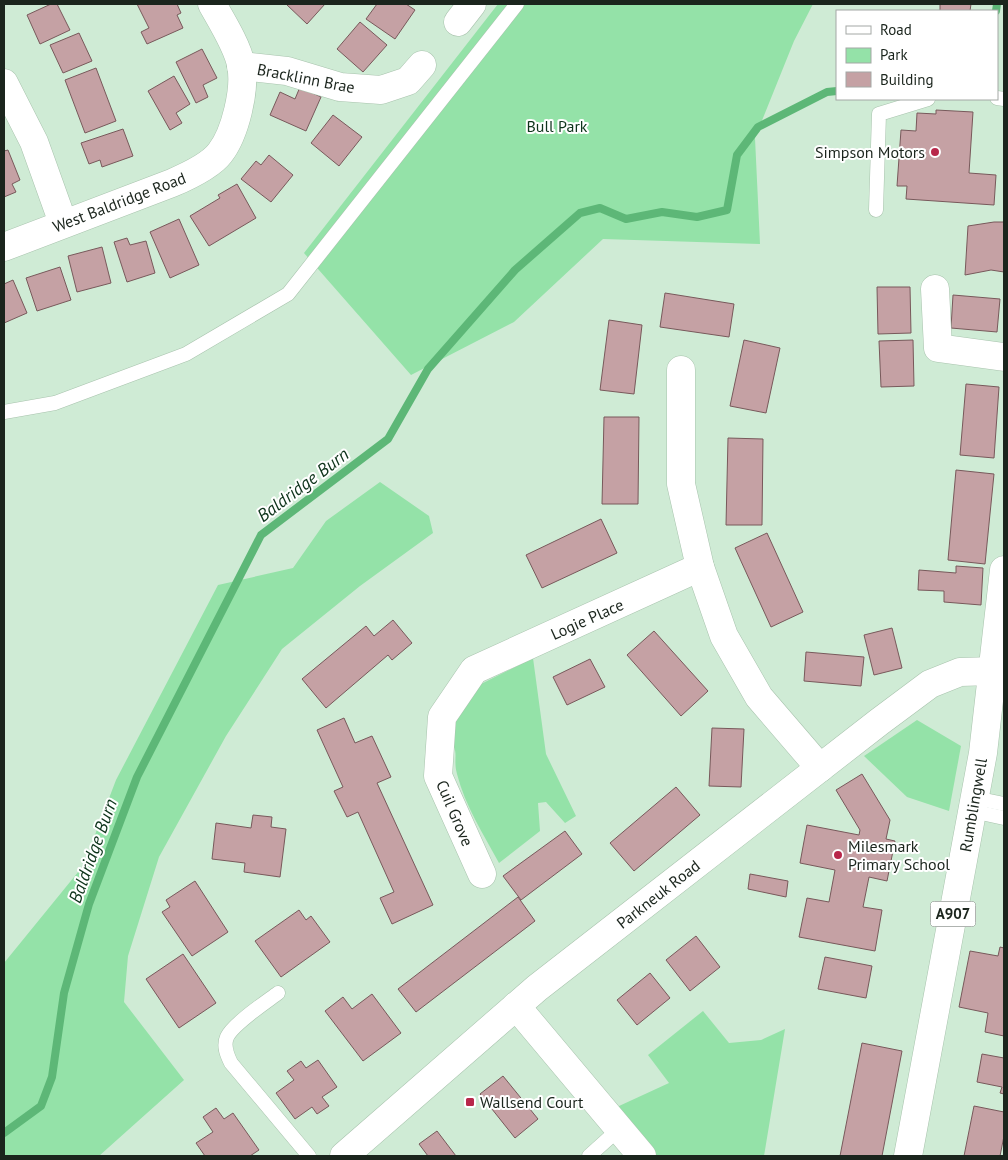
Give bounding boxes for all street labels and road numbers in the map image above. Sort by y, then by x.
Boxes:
street label: Bracklinn Brae [255,59,357,97]
street label: West Baldridge Road [50,167,188,237]
street label: Logie Place [547,594,627,644]
street label: Rumblingwell [955,756,991,854]
street label: Cuil Grove [432,777,478,849]
street label: Parkneuk Road [612,855,704,933]
road number: A907 [930,902,976,926]

